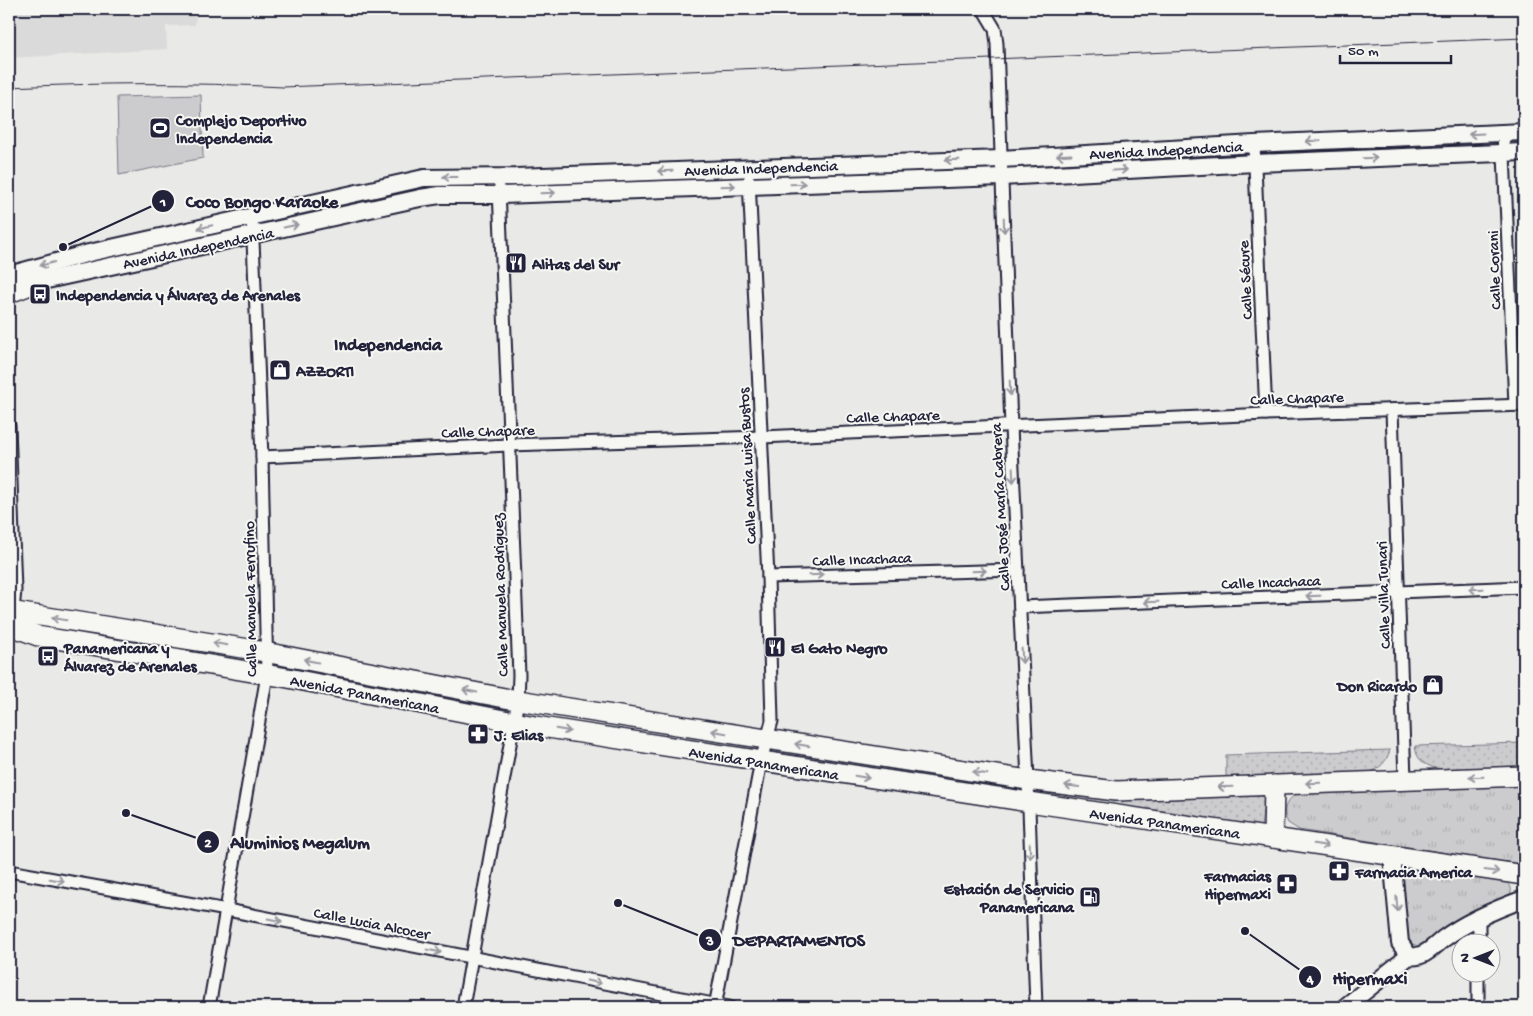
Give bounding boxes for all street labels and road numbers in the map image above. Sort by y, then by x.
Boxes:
street label: Avenida Independencia [1089,139,1245,166]
street label: Avenida Independencia [684,158,839,183]
street label: Avenida Independencia [122,225,277,276]
street label: Calle Corani [1486,230,1507,310]
street label: Calle Sécure [1236,239,1259,320]
street label: Calle Maria Luisa Bustos [736,386,763,544]
street label: Calle Chapare [1250,389,1345,412]
street label: Calle Chapare [846,407,941,430]
street label: Calle Chapare [441,422,536,445]
street label: Calle José María Cabrera [989,422,1016,591]
street label: Calle Manuela Rodriguez [490,512,515,677]
street label: Calle Manuela Ferrufino [242,521,263,677]
street label: Calle Villa Tunari [1374,541,1397,649]
street label: Calle Incachaca [812,550,913,573]
street label: Calle Incachaca [1221,573,1322,596]
street label: Avenida Panamericana [288,673,442,720]
street label: Avenida Panamericana [687,744,841,787]
street label: Avenida Panamericana [1088,806,1242,846]
street label: Calle Lucia Alcocer [312,905,432,946]

